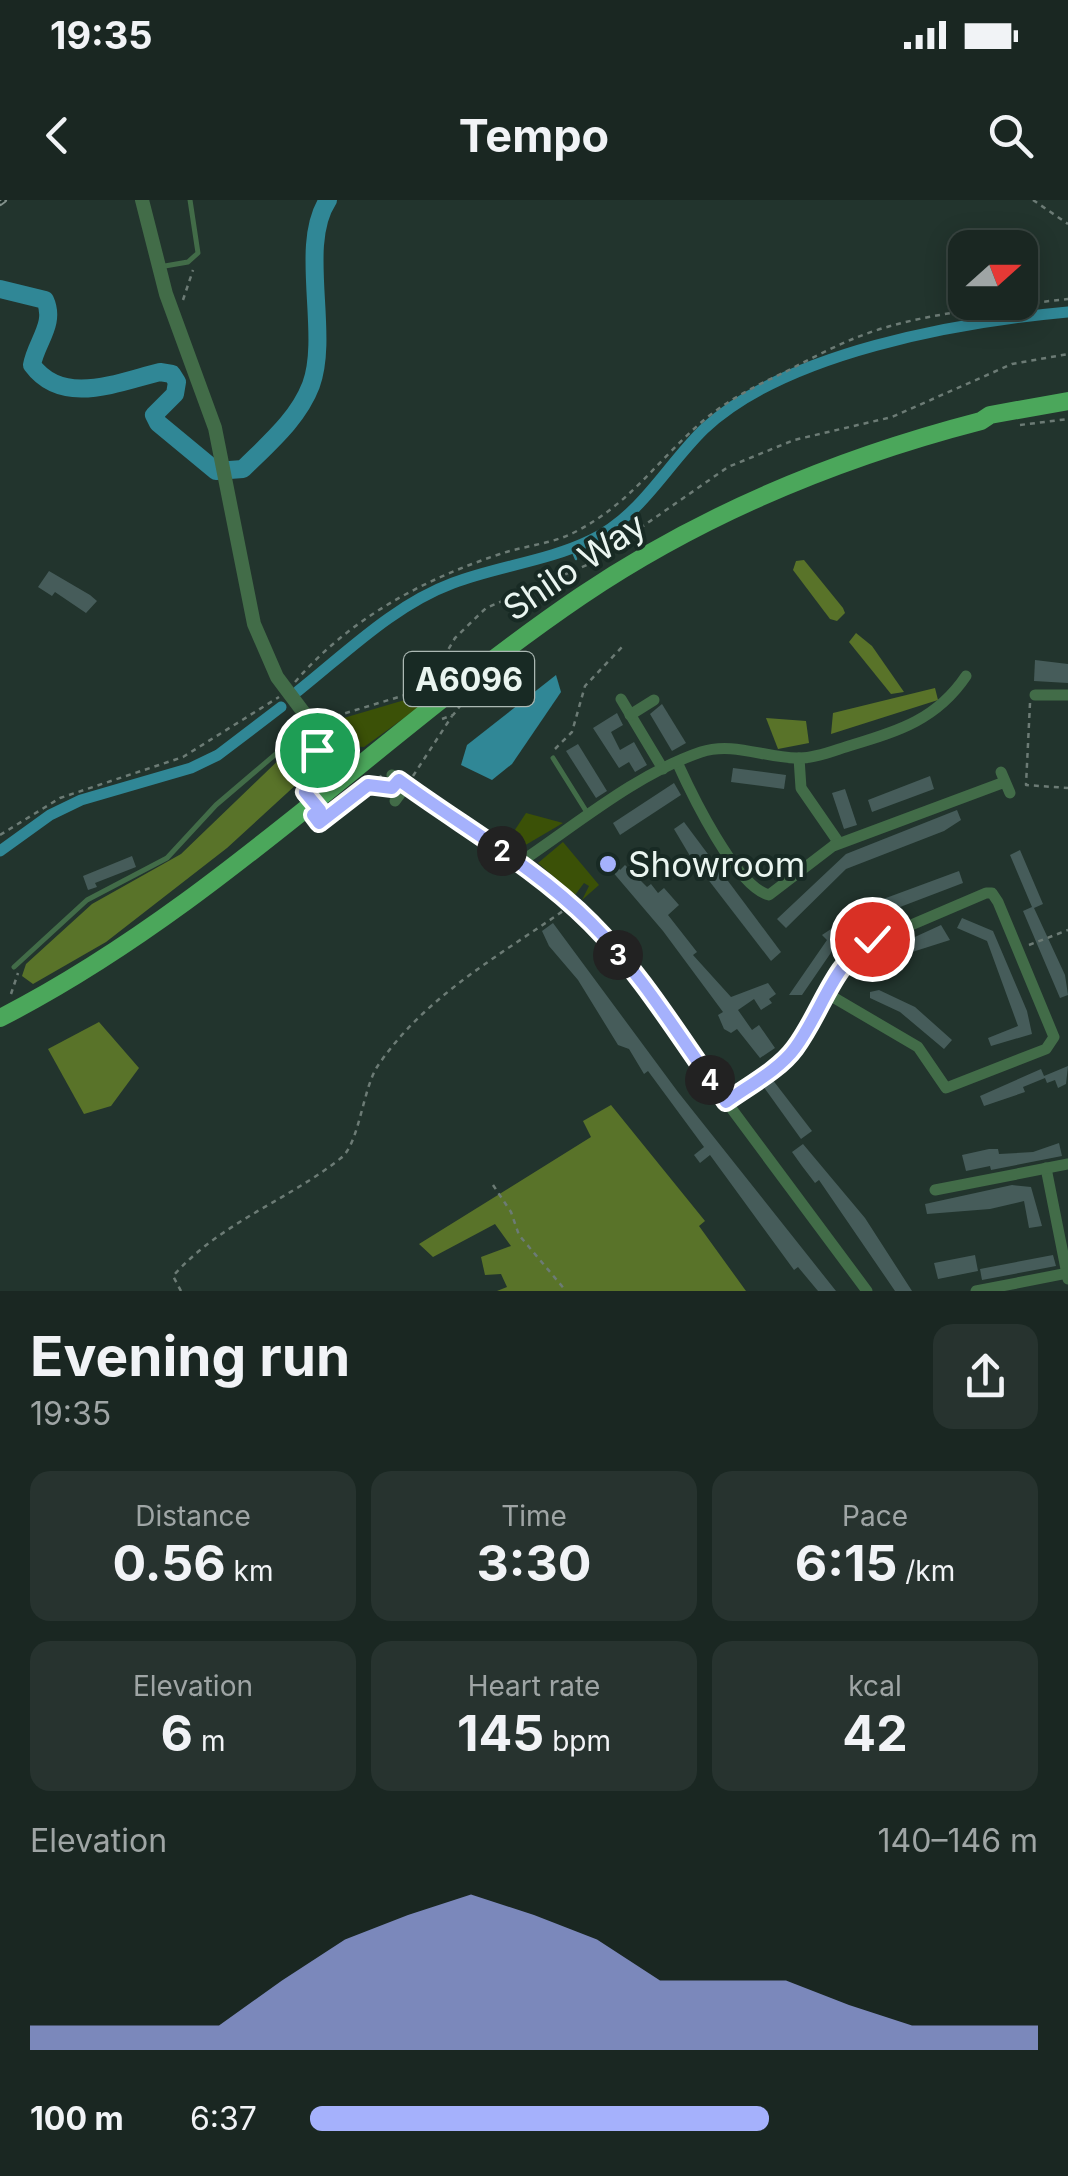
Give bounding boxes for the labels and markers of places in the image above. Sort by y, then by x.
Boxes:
pin [275,708,360,793]
pin: 2 [477,826,527,876]
place label: Showroom [628,843,805,885]
marker: Showroom [597,853,619,875]
pin [830,897,915,982]
pin: 3 [593,930,643,980]
pin: 4 [685,1055,735,1105]

